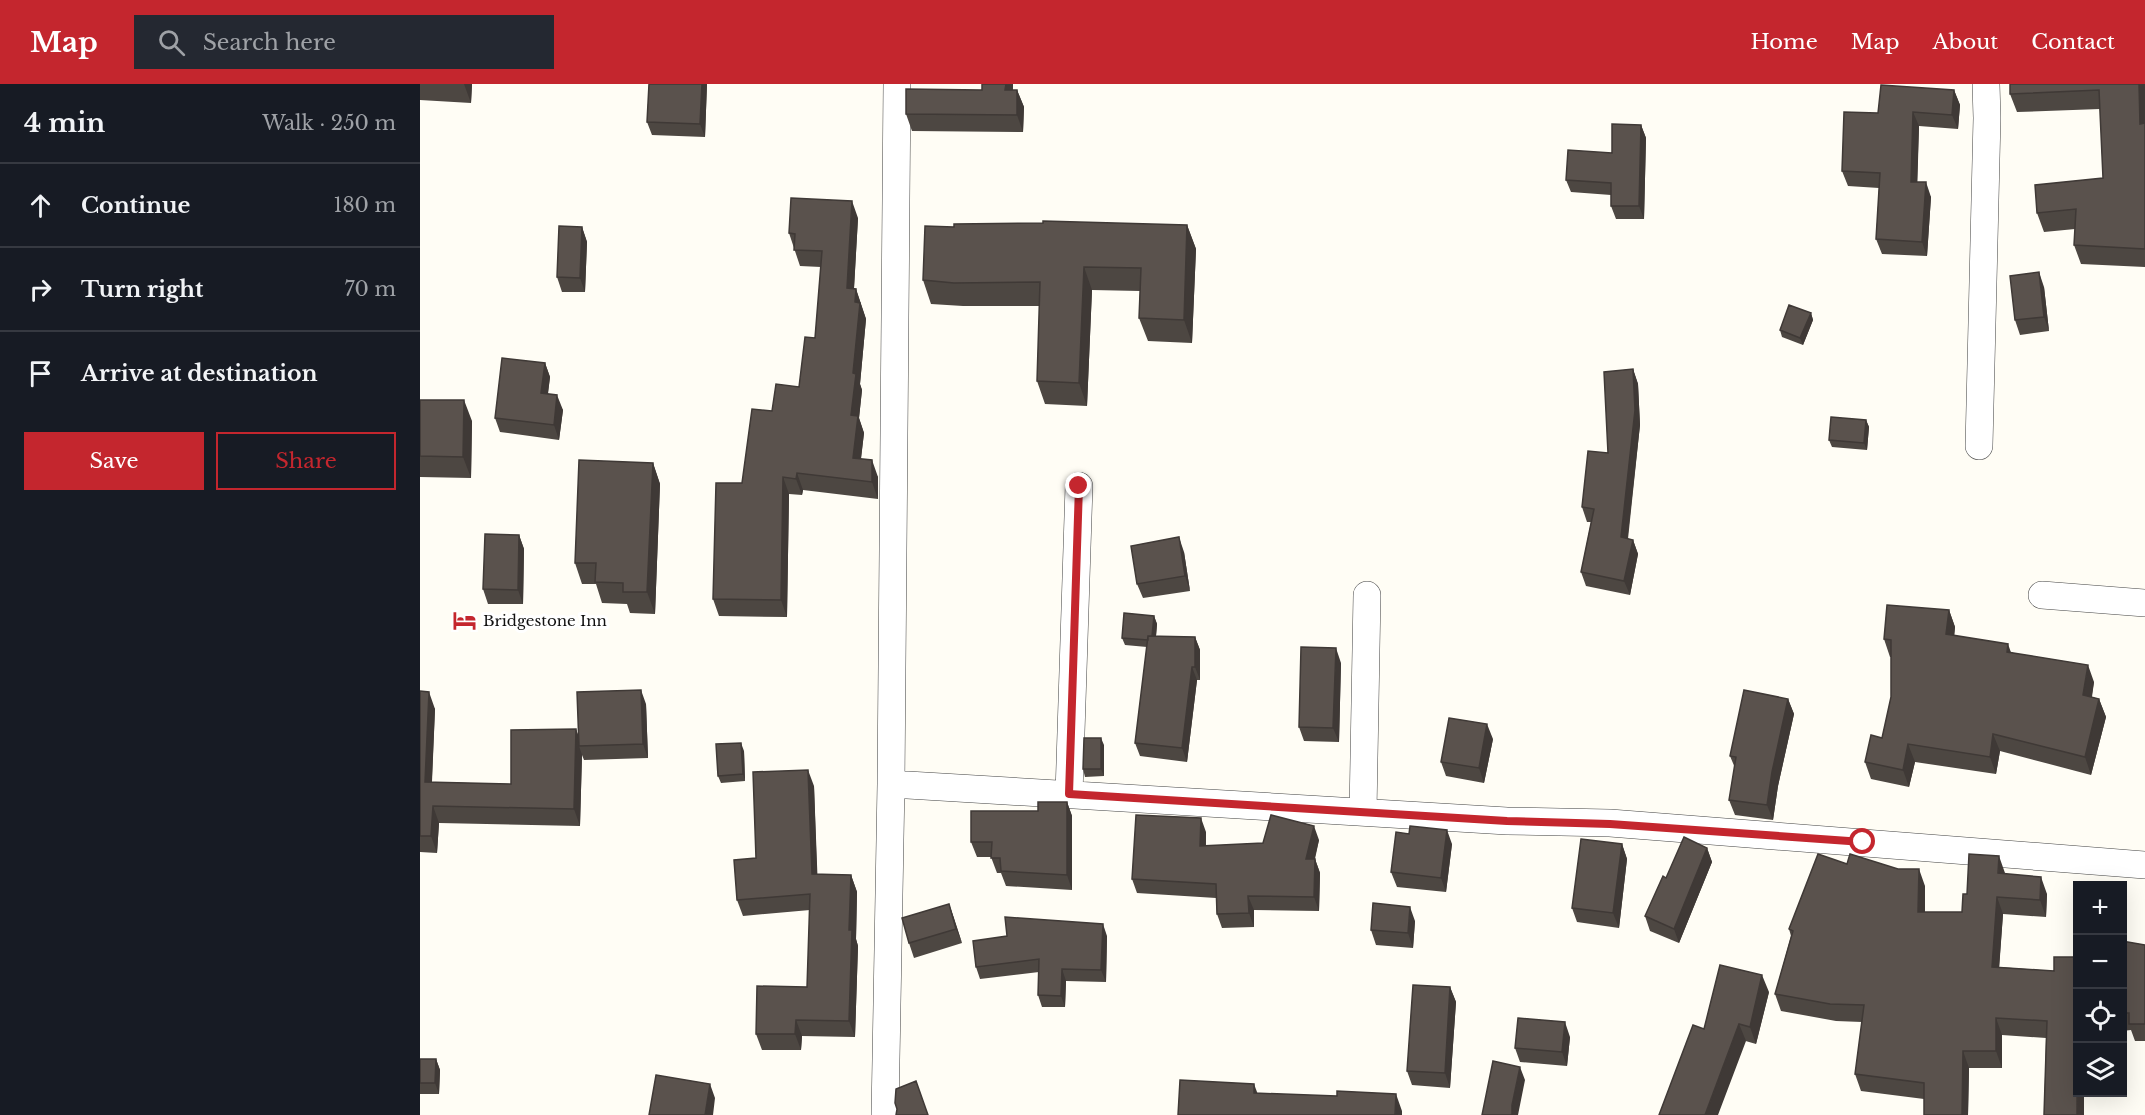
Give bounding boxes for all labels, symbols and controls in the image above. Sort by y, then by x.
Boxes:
search box [134,15,554,69]
text: Map [30,25,98,60]
icon: search [155,26,188,59]
text: Search here [203,29,336,56]
text: Home [1751,29,1818,55]
text: Map [1851,29,1899,55]
text: About [1932,29,1998,55]
text: Contact [2031,29,2115,55]
text: 4 min [24,107,105,139]
text: Walk · 250 m [262,111,396,135]
icon: ahead [24,189,57,222]
text: Continue [81,192,190,219]
text: 180 m [333,193,396,217]
icon: right [24,273,57,306]
text: Turn right [81,276,203,303]
text: 70 m [344,277,396,301]
icon: arrive [24,357,57,390]
text: Arrive at destination [81,360,318,387]
button: Save [24,432,204,490]
button: Share [216,432,396,490]
route end [1065,472,1091,498]
hotel icon: Bridgestone Inn [452,608,478,634]
place label: Bridgestone Inn [483,611,607,630]
route start [1849,828,1875,854]
map controls [2073,881,2127,1097]
button: + [2073,881,2127,935]
button: − [2073,935,2127,989]
button: locate [2073,989,2127,1043]
button: layers [2073,1043,2127,1097]

